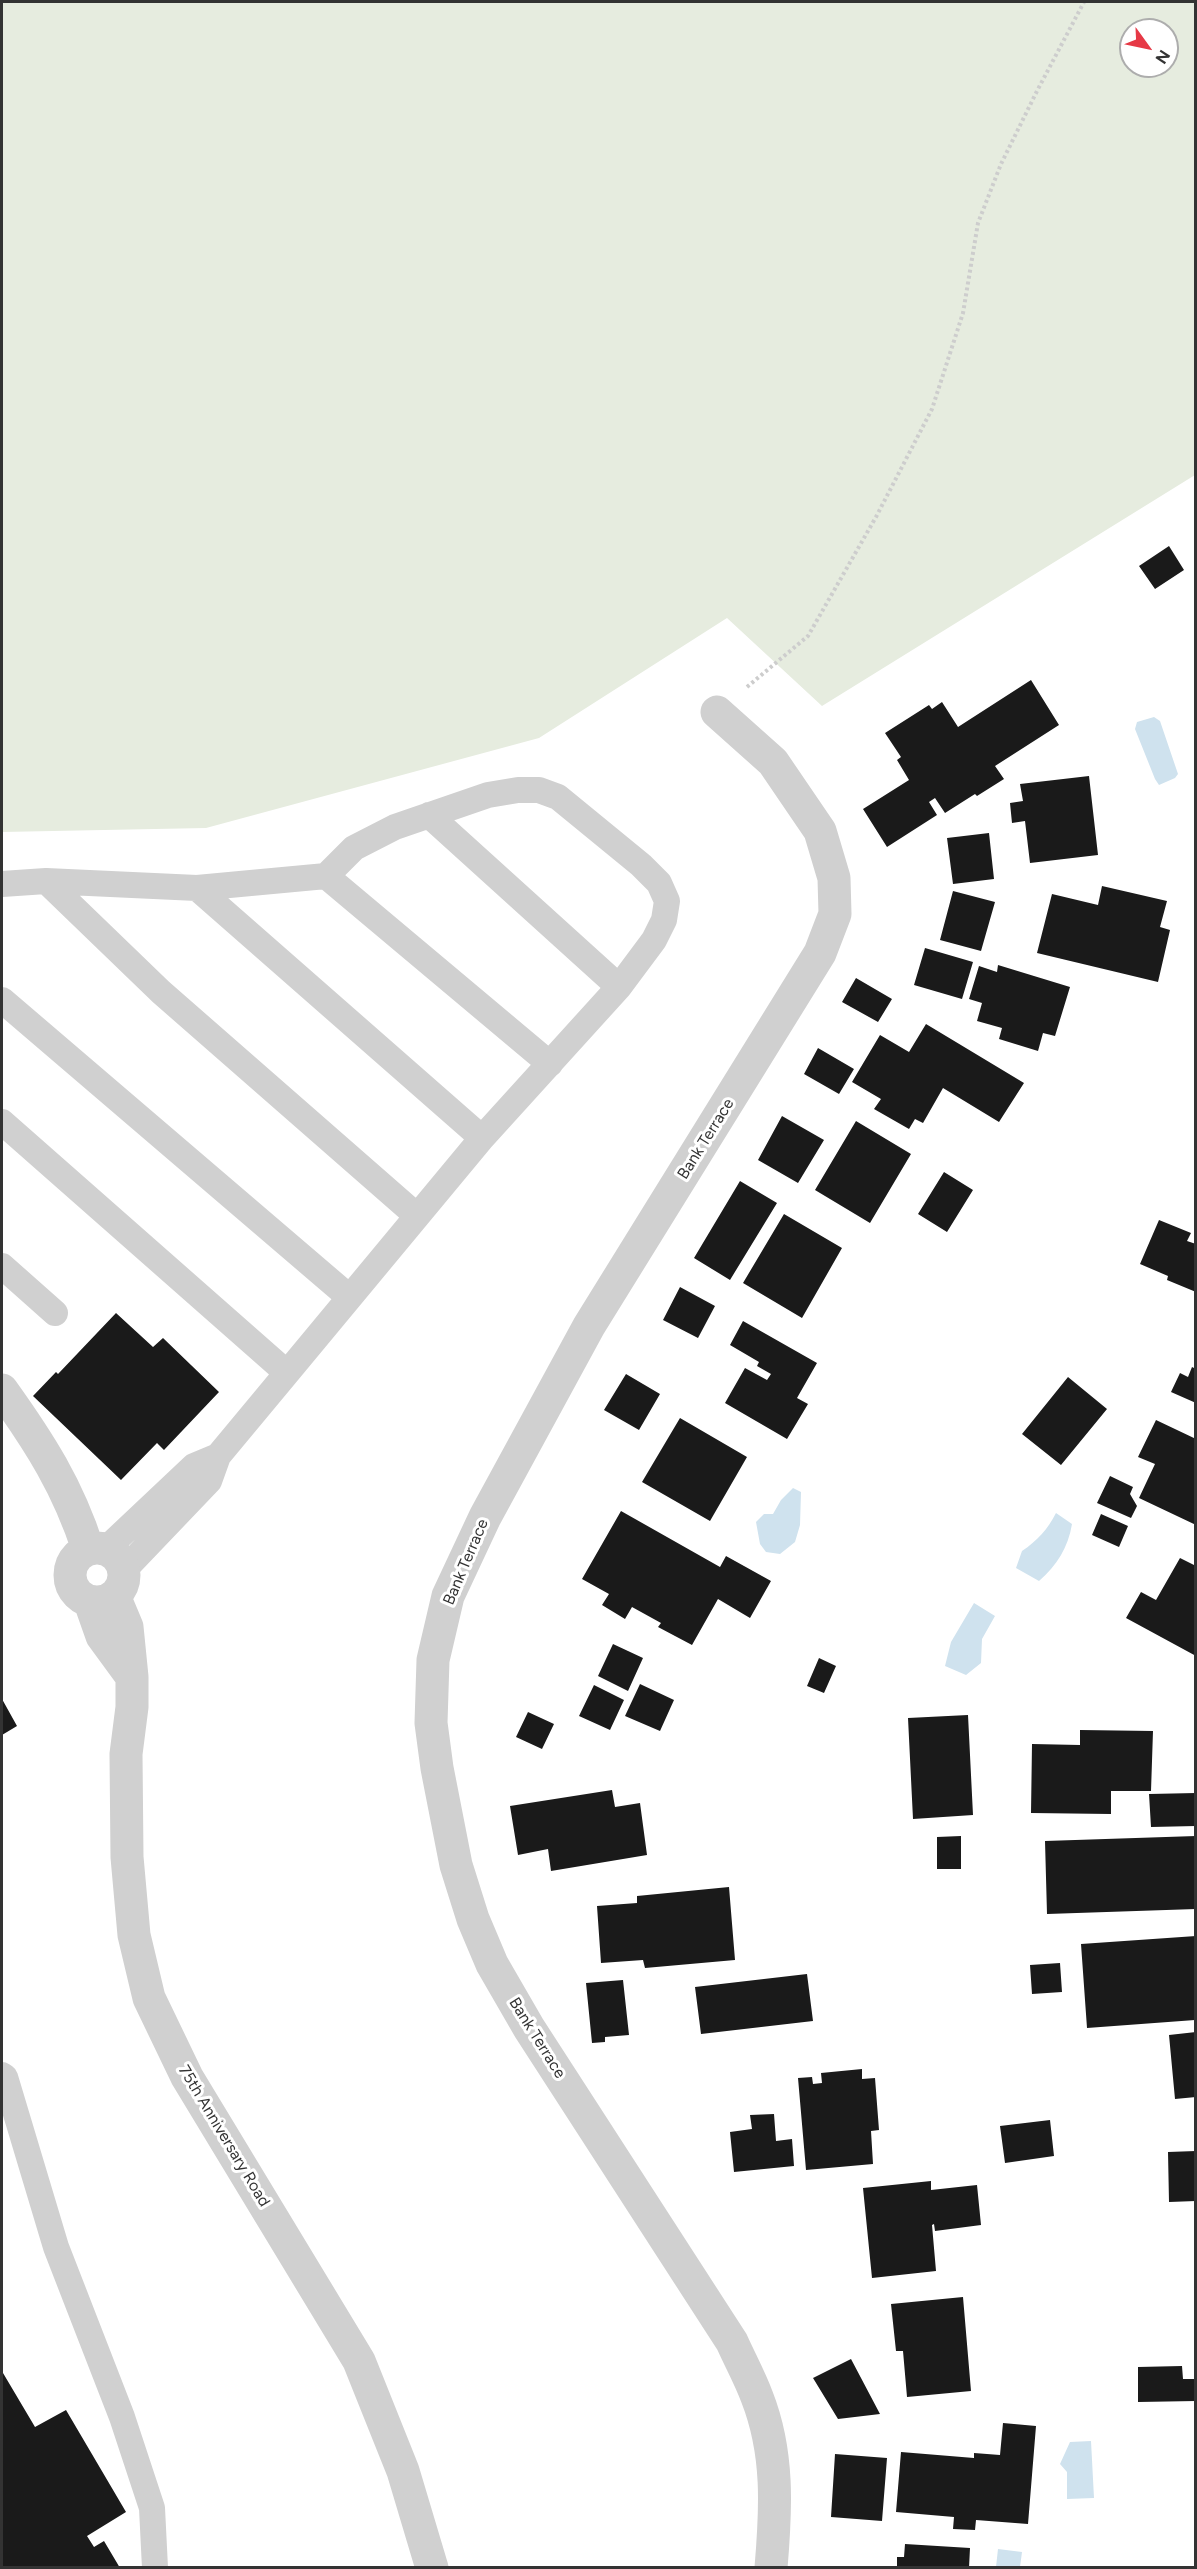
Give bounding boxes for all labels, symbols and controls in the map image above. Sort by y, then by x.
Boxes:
north arrow [1119,18,1179,78]
text: N [1152,47,1174,67]
street label: Bank Terrace [674,1095,738,1183]
street label: Bank Terrace [439,1516,493,1608]
street label: Bank Terrace [505,1994,569,2082]
street label: 75th Anniversary Road [174,2062,274,2210]

